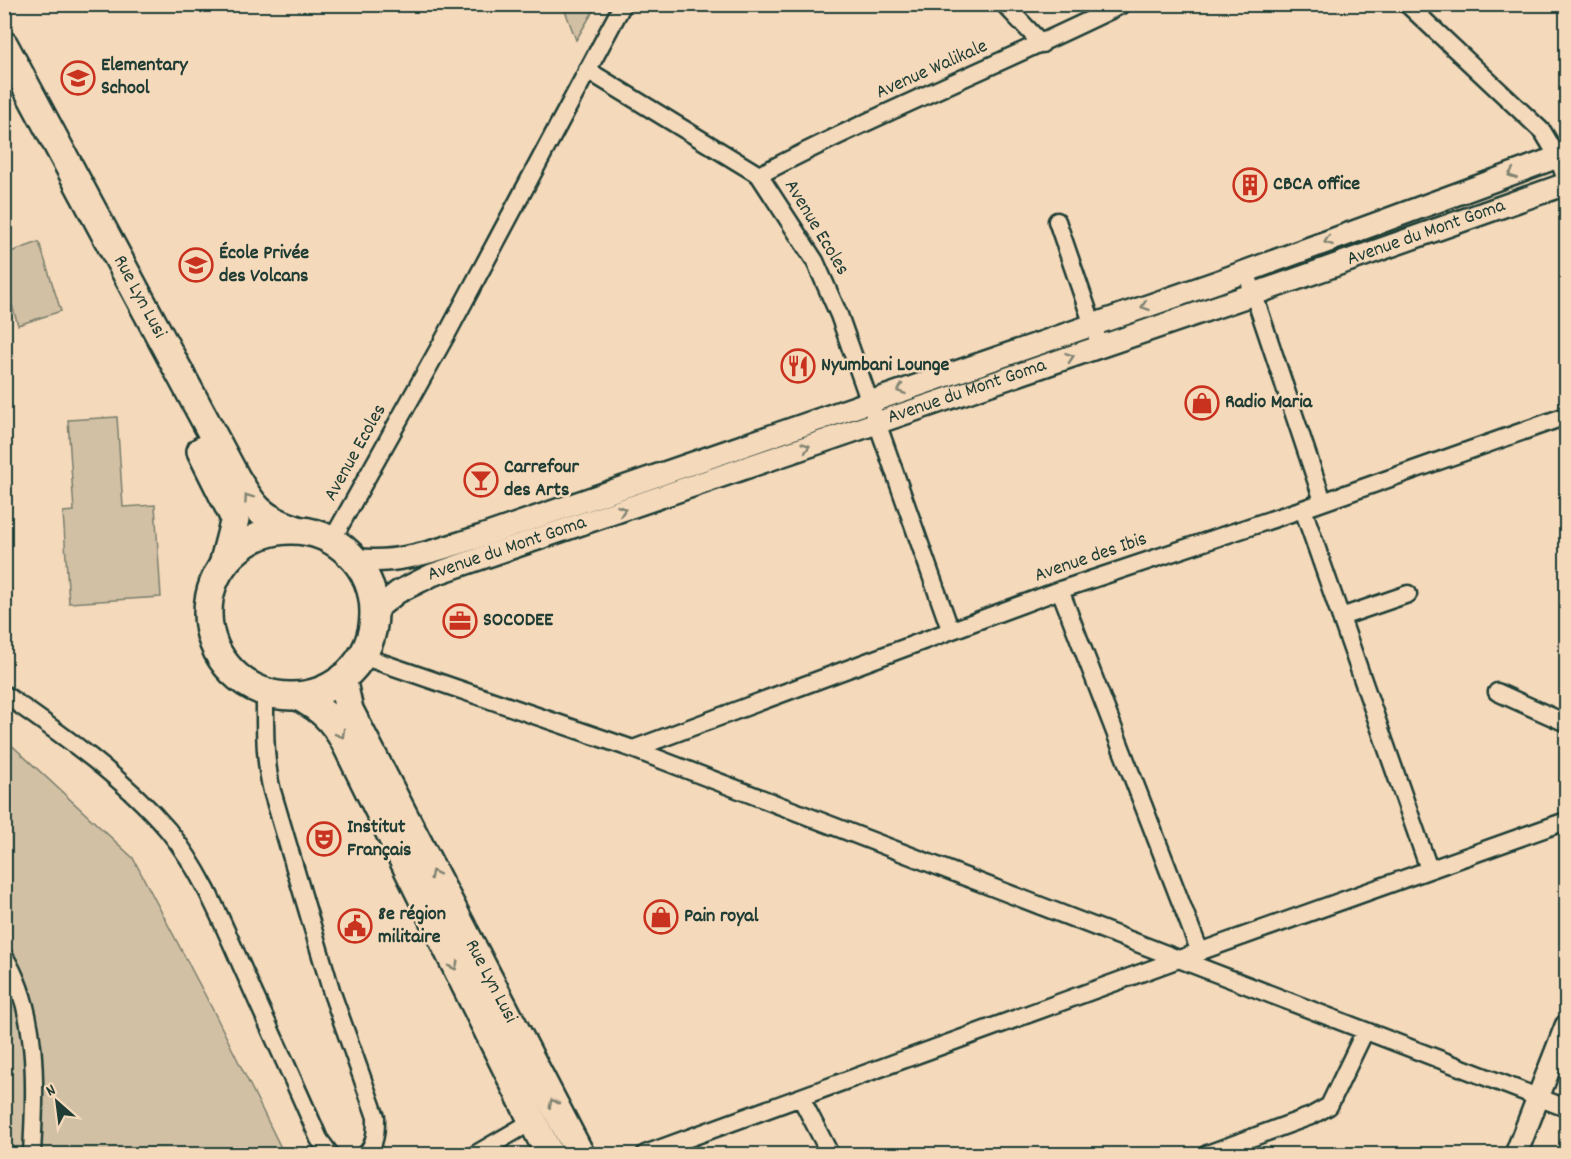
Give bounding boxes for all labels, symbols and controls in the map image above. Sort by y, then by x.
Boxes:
street label: Avenue Walikale [872,33,993,107]
place label: Elementary School [101,52,189,103]
school or university icon: Elementary School [60,60,96,96]
building icon: CBCA office [1232,167,1268,203]
one-way arrow [1507,167,1518,179]
place label: CBCA office [1273,171,1360,199]
street label: Avenue Ecoles [776,175,856,281]
street label: Avenue du Mont Goma [1343,192,1510,274]
one-way arrow [1324,234,1334,247]
place label: École Privée des Volcans [219,240,309,291]
school or university icon: École Privée des Volcans [178,247,214,283]
street label: Rue Lyn Lusi [105,250,173,344]
one-way arrow [1140,299,1151,311]
restaurant icon: Nyumbani Lounge [780,348,816,384]
one-way arrow [1064,351,1075,364]
place label: Nyumbani Lounge [821,352,950,380]
street label: Avenue du Mont Goma [884,352,1051,432]
one-way arrow [896,383,907,395]
shop icon: Radio Maria [1184,385,1220,421]
place label: Radio Maria [1225,389,1313,417]
street label: Avenue Ecoles [318,399,394,507]
one-way arrow [800,442,811,455]
place label: Carrefour des Arts [504,454,579,505]
bar icon: Carrefour des Arts [463,462,499,498]
one-way arrow [244,493,255,504]
one-way arrow [616,505,626,517]
street label: Avenue du Mont Goma [424,509,591,589]
street label: Avenue des Ibis [1031,526,1151,590]
office icon: SOCODEE [442,603,478,639]
place label: SOCODEE [483,607,554,635]
one-way arrow [333,728,345,738]
place label: Institut Français [347,814,411,865]
theatre icon: Institut Français [306,821,342,857]
one-way arrow [430,869,441,880]
shop icon: Pain royal [643,899,679,935]
place label: 8e région militaire [378,901,446,952]
place label: Pain royal [684,903,759,931]
public building icon: 8e région militaire [337,908,373,944]
street label: Rue Lyn Lusi [457,935,524,1029]
one-way arrow [447,959,459,970]
north arrow [27,1072,87,1132]
text: N [42,1079,60,1103]
one-way arrow [549,1098,560,1109]

